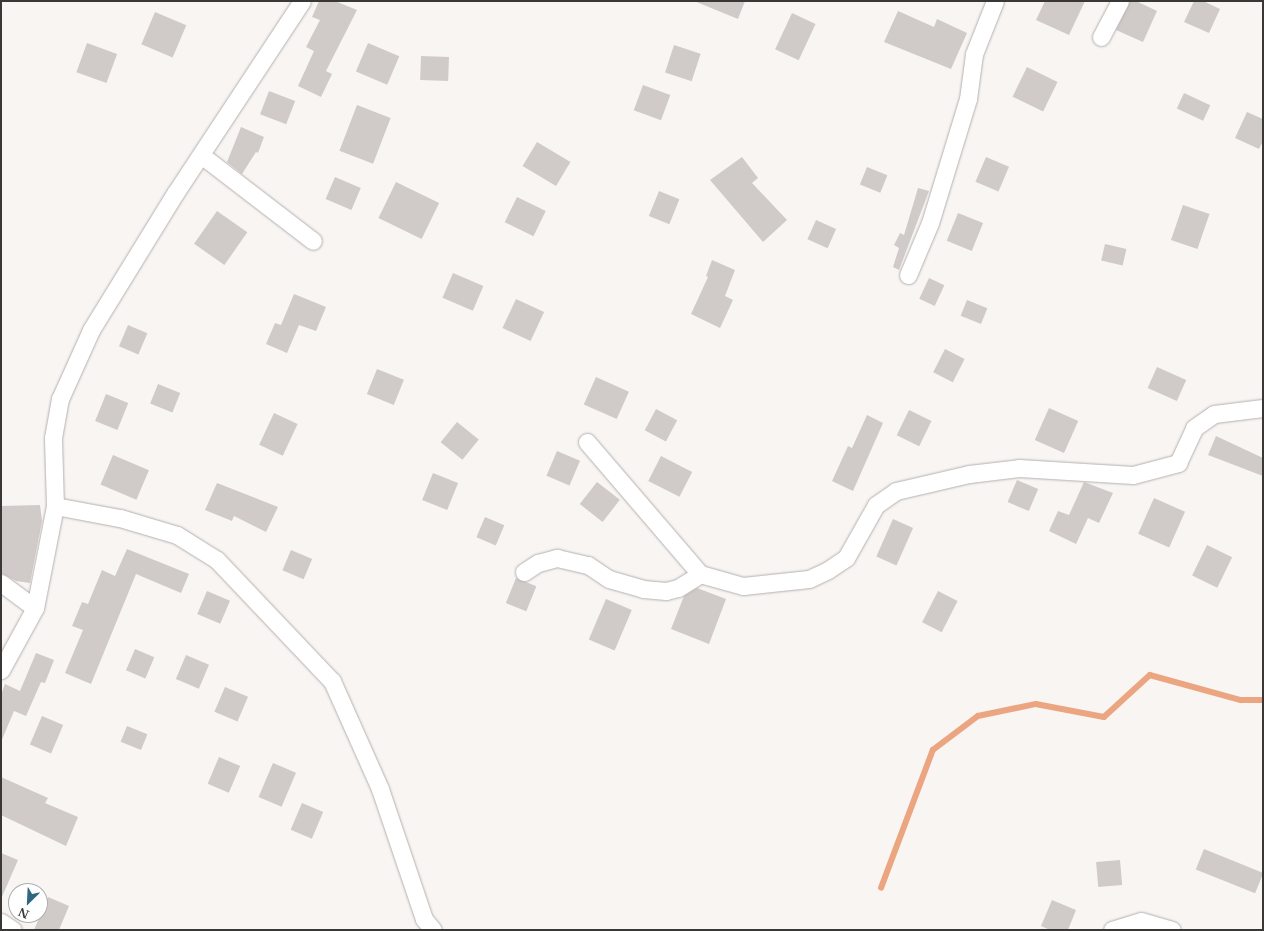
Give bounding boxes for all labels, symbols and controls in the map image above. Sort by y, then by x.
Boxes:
north arrow [8,883,48,923]
text: N [16,905,31,922]

